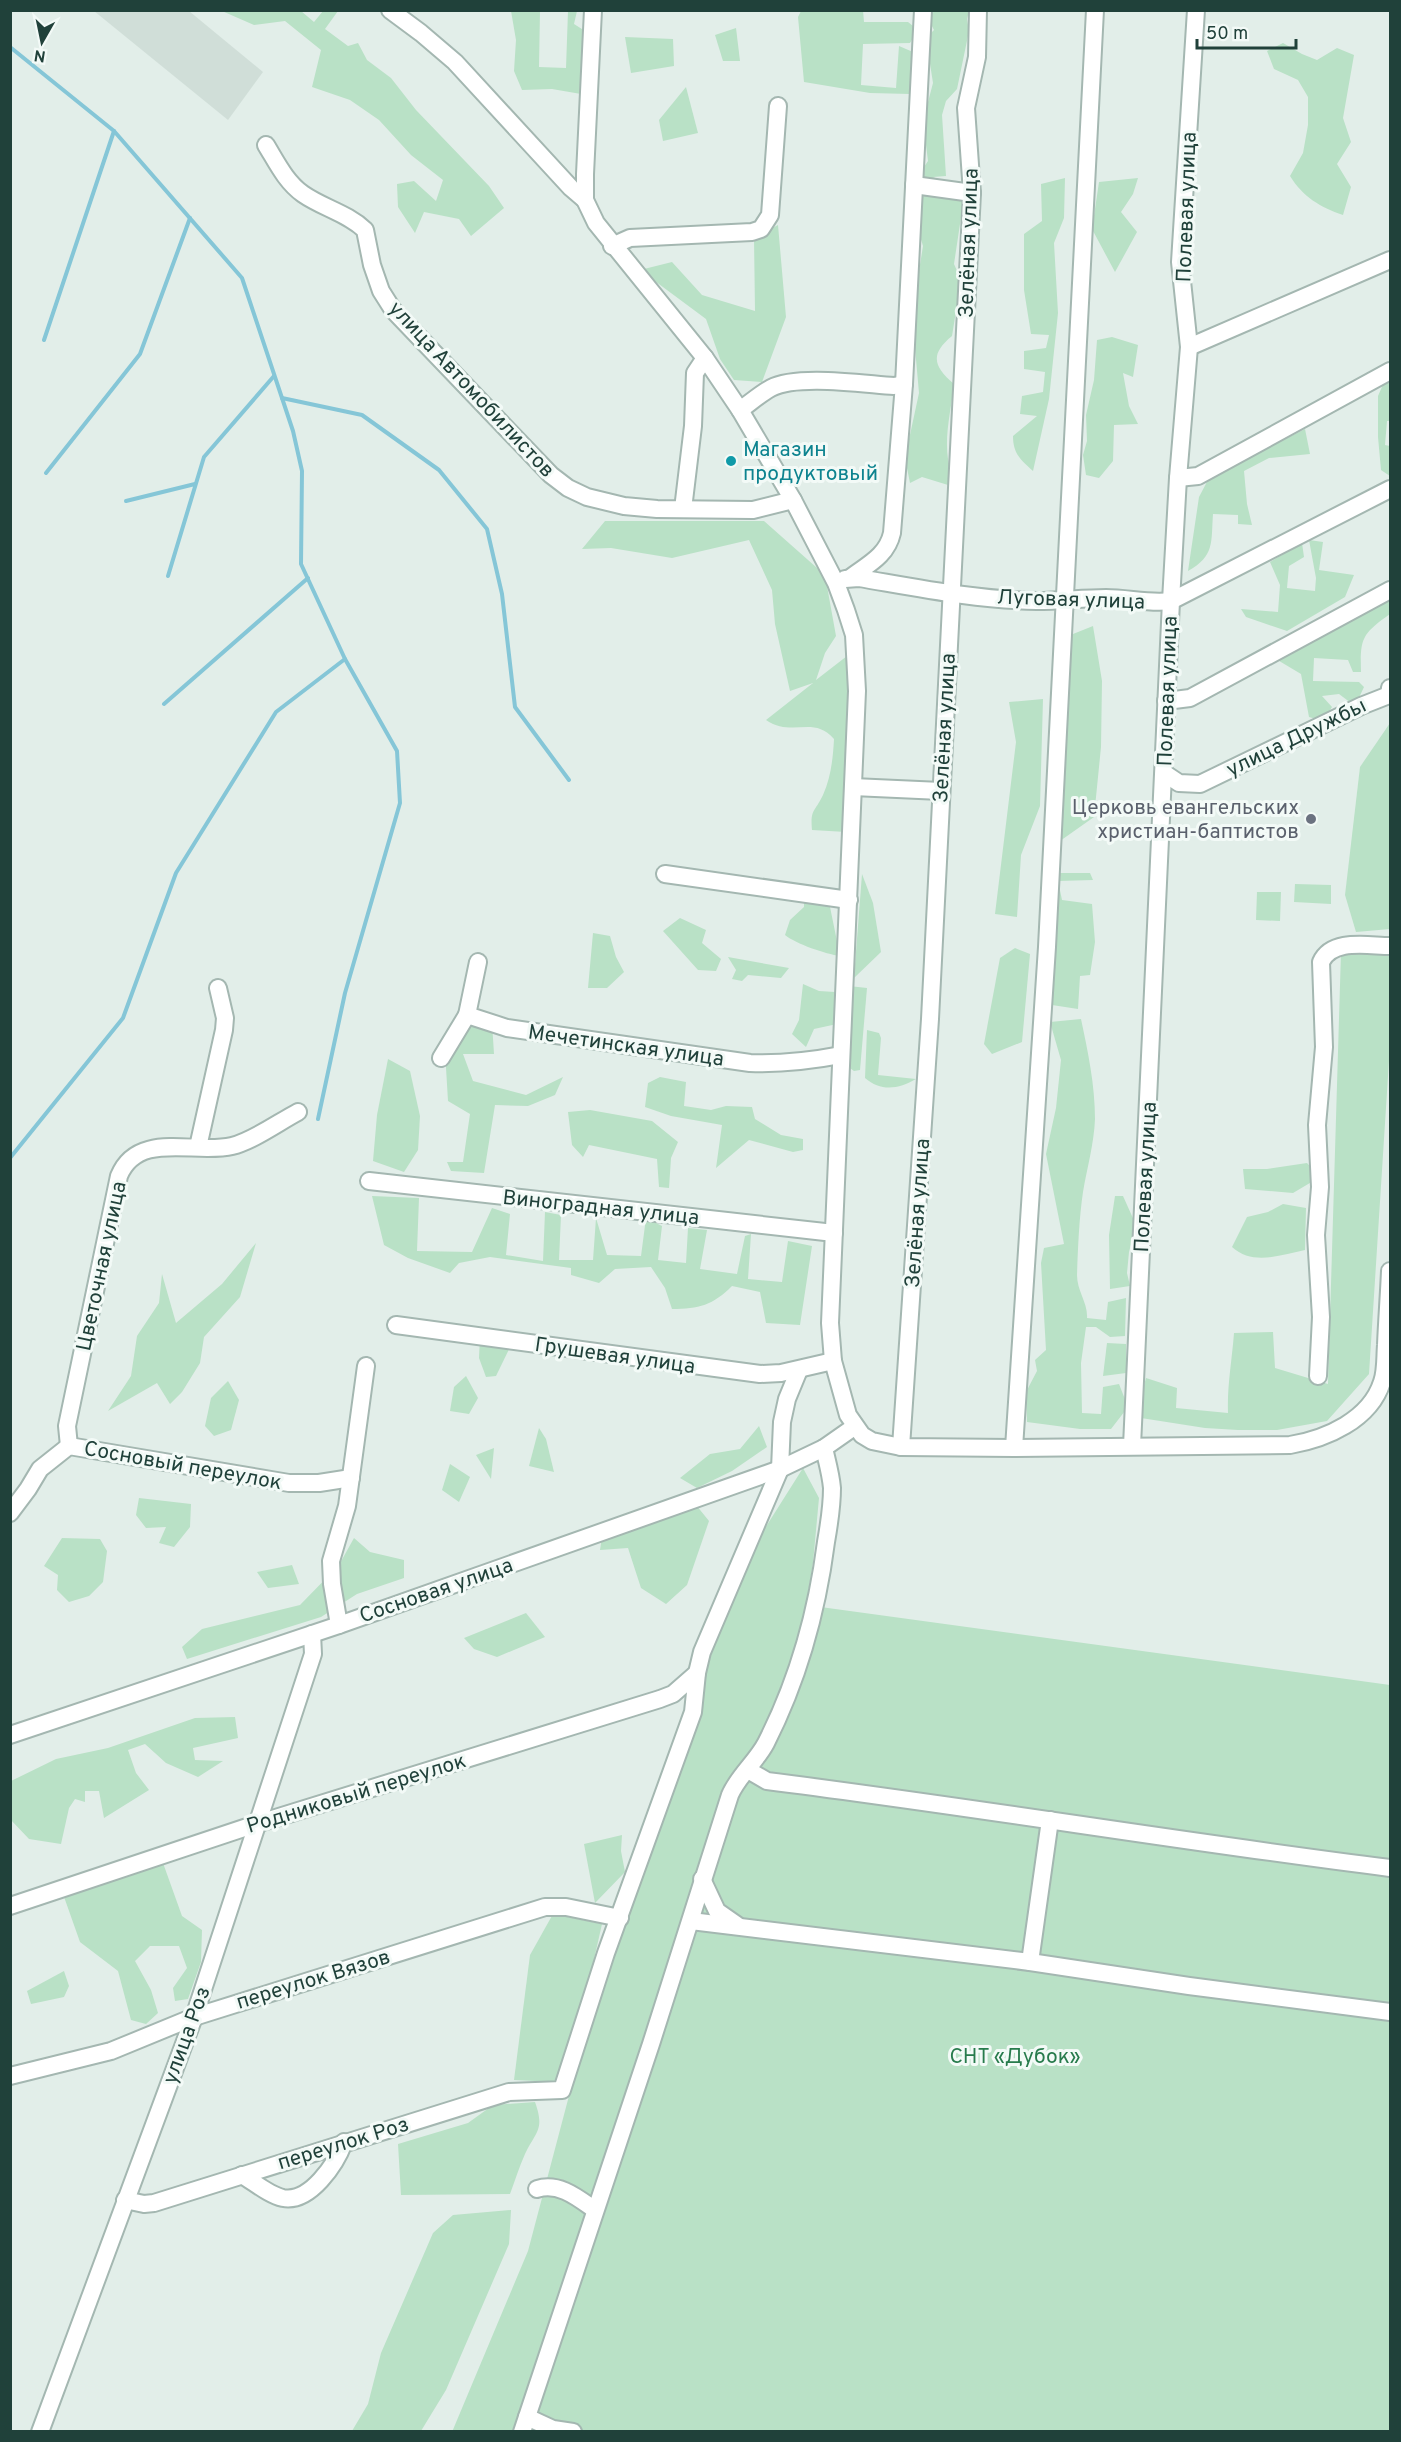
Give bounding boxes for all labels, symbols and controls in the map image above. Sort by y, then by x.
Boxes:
north arrow [12,12,72,72]
scale bar [1197,12,1296,50]
text: 50 m [1206,23,1248,46]
text: N [33,44,47,66]
street label: Полевая улица [1171,131,1204,283]
street label: Зелёная улица [953,168,986,319]
street label: улица Автомобилистов [382,296,560,484]
place label: Магазин продуктовый [743,437,878,488]
marker: Магазин продуктовый [724,454,738,468]
street label: Луговая улица [996,584,1146,617]
street label: Полевая улица [1152,615,1185,767]
street label: Зелёная улица [928,652,963,804]
street label: улица Дружбы [1222,693,1371,784]
place label: Церковь евангельских христиан-баптистов [1072,795,1299,846]
marker: Церковь евангельских христиан-баптистов [1304,812,1318,826]
street label: Мечетинская улица [526,1019,725,1074]
street label: Полевая улица [1129,1101,1164,1253]
street label: Зелёная улица [900,1137,937,1289]
street label: Цветочная улица [71,1179,134,1354]
street label: Виноградная улица [501,1185,701,1232]
street label: Грушевая улица [533,1332,697,1381]
street label: Сосновый переулок [82,1436,284,1497]
street label: Сосновая улица [356,1553,517,1630]
street label: Родниковый переулок [243,1748,469,1841]
street label: переулок Вязов [233,1944,394,2017]
street label: улица Роз [157,1983,218,2088]
park label: СНТ «Дубок» [949,2044,1081,2071]
street label: переулок Роз [274,2112,412,2177]

